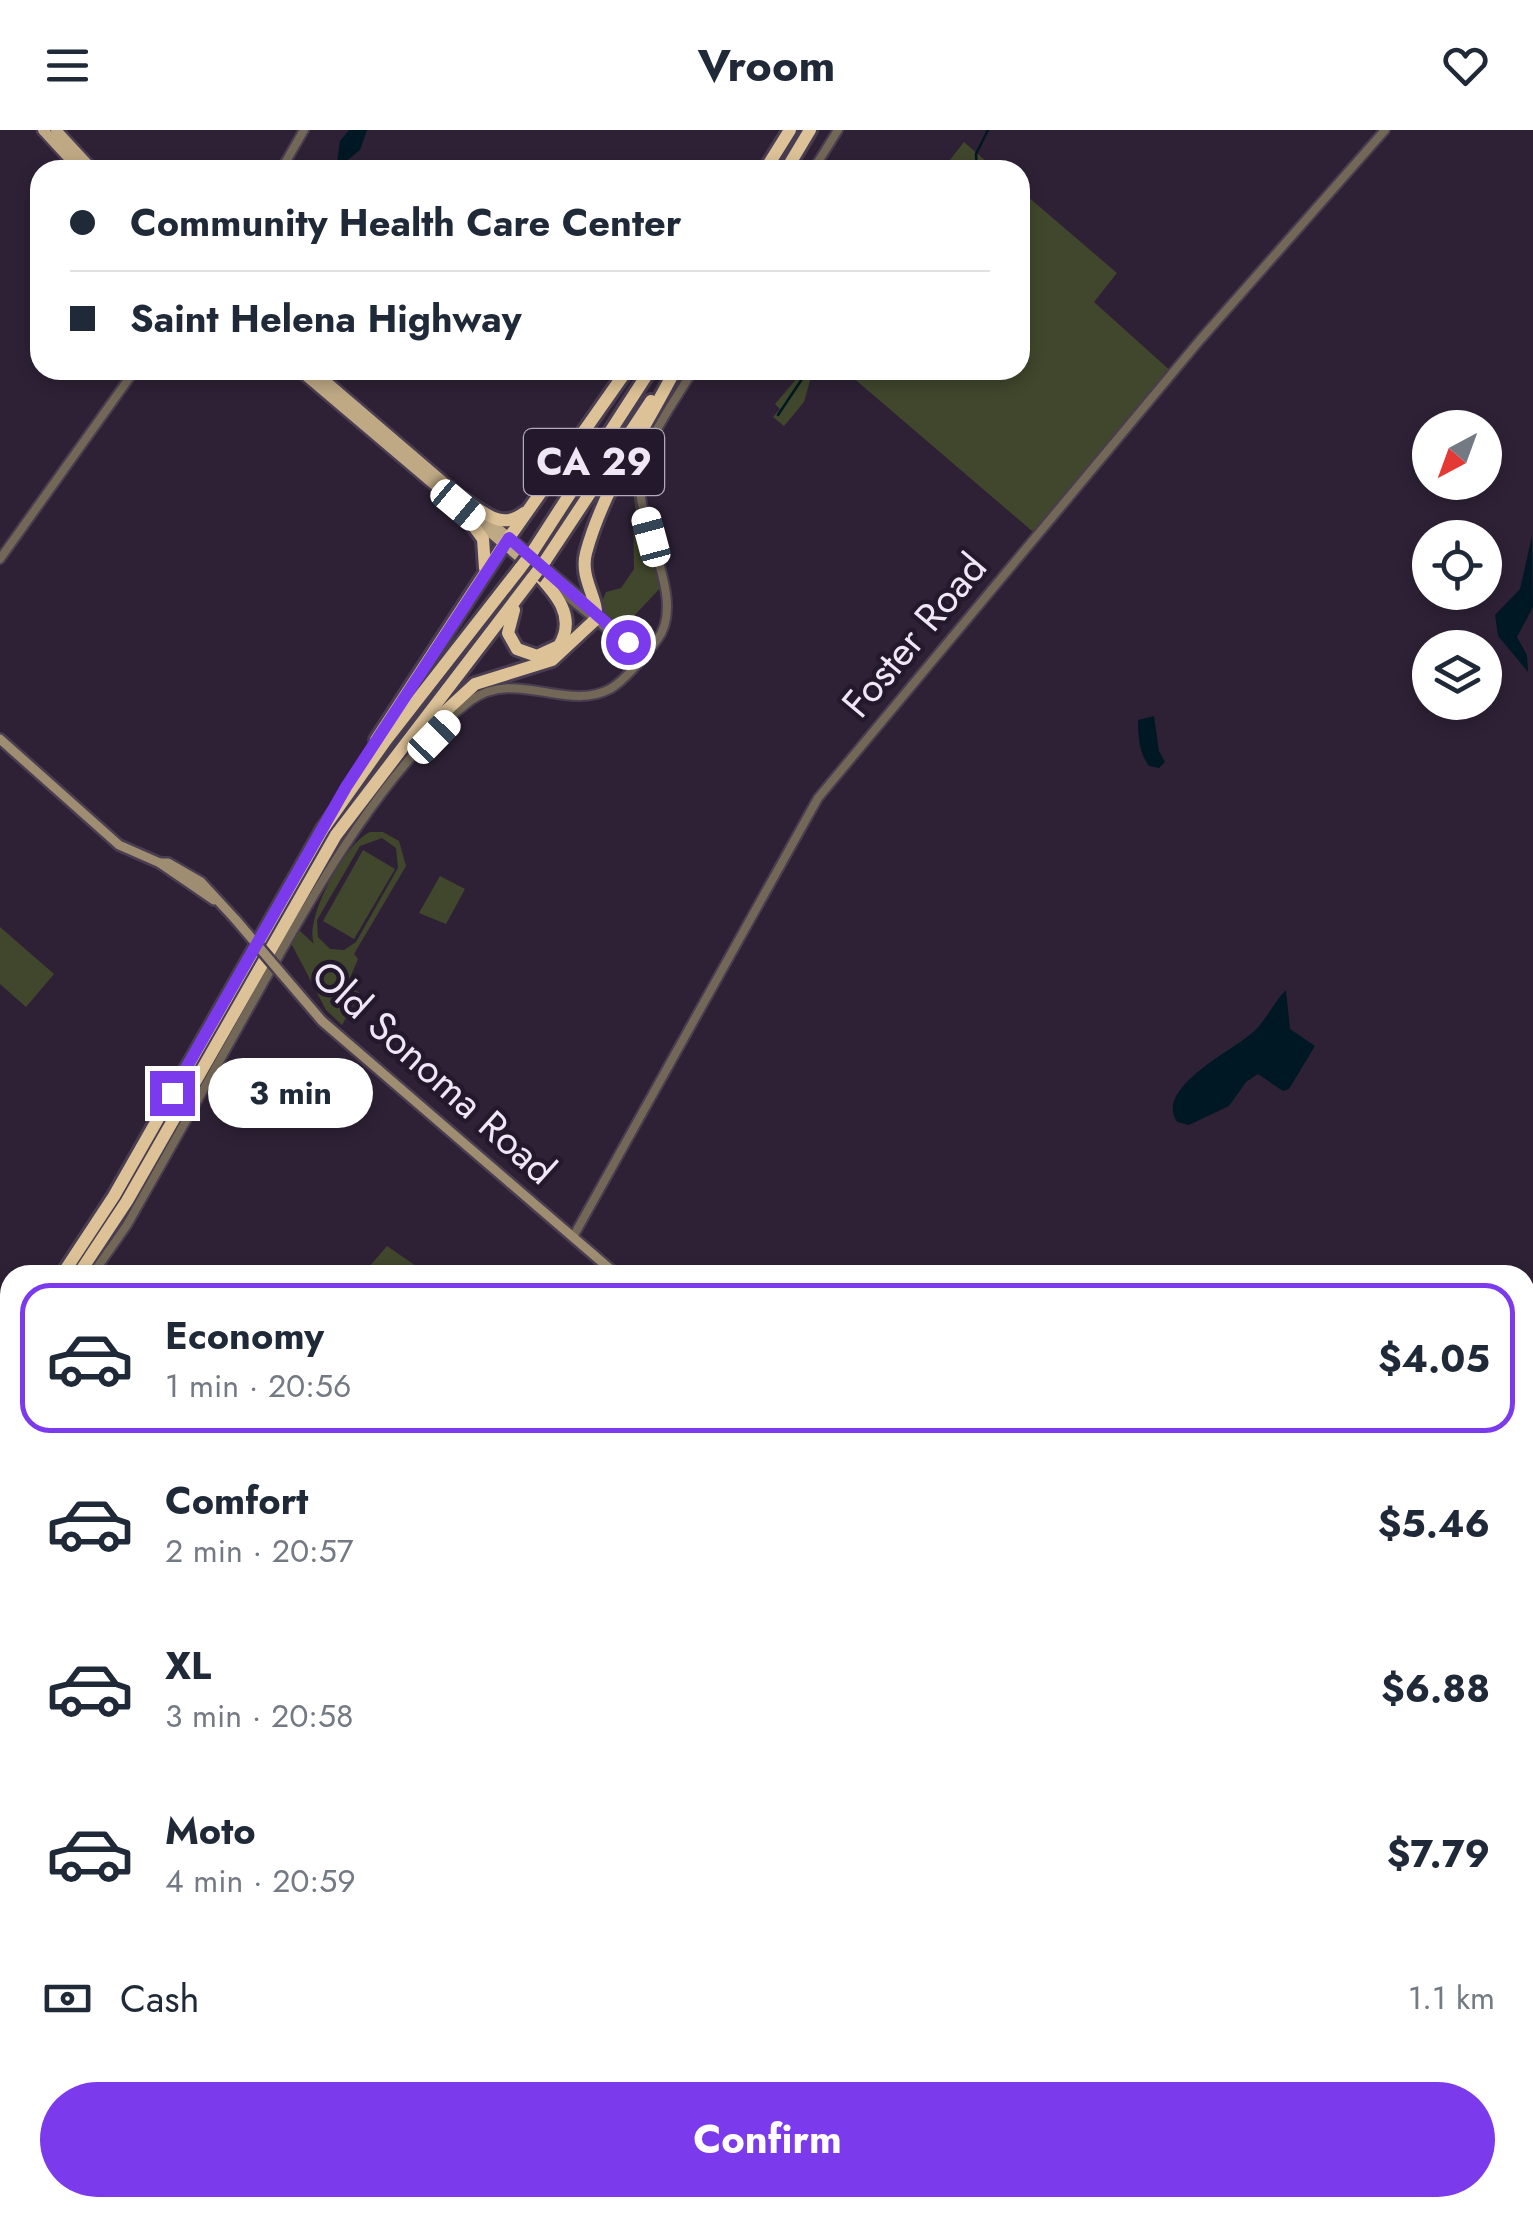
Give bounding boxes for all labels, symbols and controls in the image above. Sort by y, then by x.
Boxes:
text: Vroom [698,33,835,98]
icon: menu [40,38,95,93]
icon: heart [1438,38,1493,93]
text: Community Health Care Center [130,195,681,250]
text: Saint Helena Highway [130,291,521,346]
north arrow [1412,410,1502,500]
map controls [1412,410,1502,720]
road number: CA 29 [524,429,664,495]
car [425,474,491,536]
car [629,504,673,570]
button: locate [1412,520,1502,610]
street label: Foster Road [828,540,1000,730]
route start [606,620,651,665]
button: layers [1412,630,1502,720]
car [402,705,466,769]
street label: Old Sonoma Road [299,946,569,1198]
callout: 3 min [207,1058,372,1128]
text: 3 min [249,1070,332,1116]
route end [150,1071,195,1116]
text: Economy [165,1308,324,1363]
icon: car [45,1313,135,1403]
text: $4.05 [1378,1331,1490,1386]
text: 1 min · 20:56 [165,1363,351,1409]
text: Comfort [165,1473,308,1528]
icon: car [45,1478,135,1568]
text: $5.46 [1378,1496,1490,1551]
text: 2 min · 20:57 [165,1528,354,1574]
text: XL [165,1638,211,1693]
icon: car [45,1643,135,1733]
text: $6.88 [1381,1661,1490,1716]
text: 3 min · 20:58 [165,1693,353,1739]
text: Moto [165,1803,256,1858]
icon: car [45,1808,135,1898]
text: $7.79 [1387,1826,1490,1881]
text: 4 min · 20:59 [165,1858,356,1904]
icon: cash [40,1971,95,2026]
text: Cash [120,1971,200,2026]
text: 1.1 km [1408,1975,1495,2021]
button: Confirm [40,2082,1495,2197]

